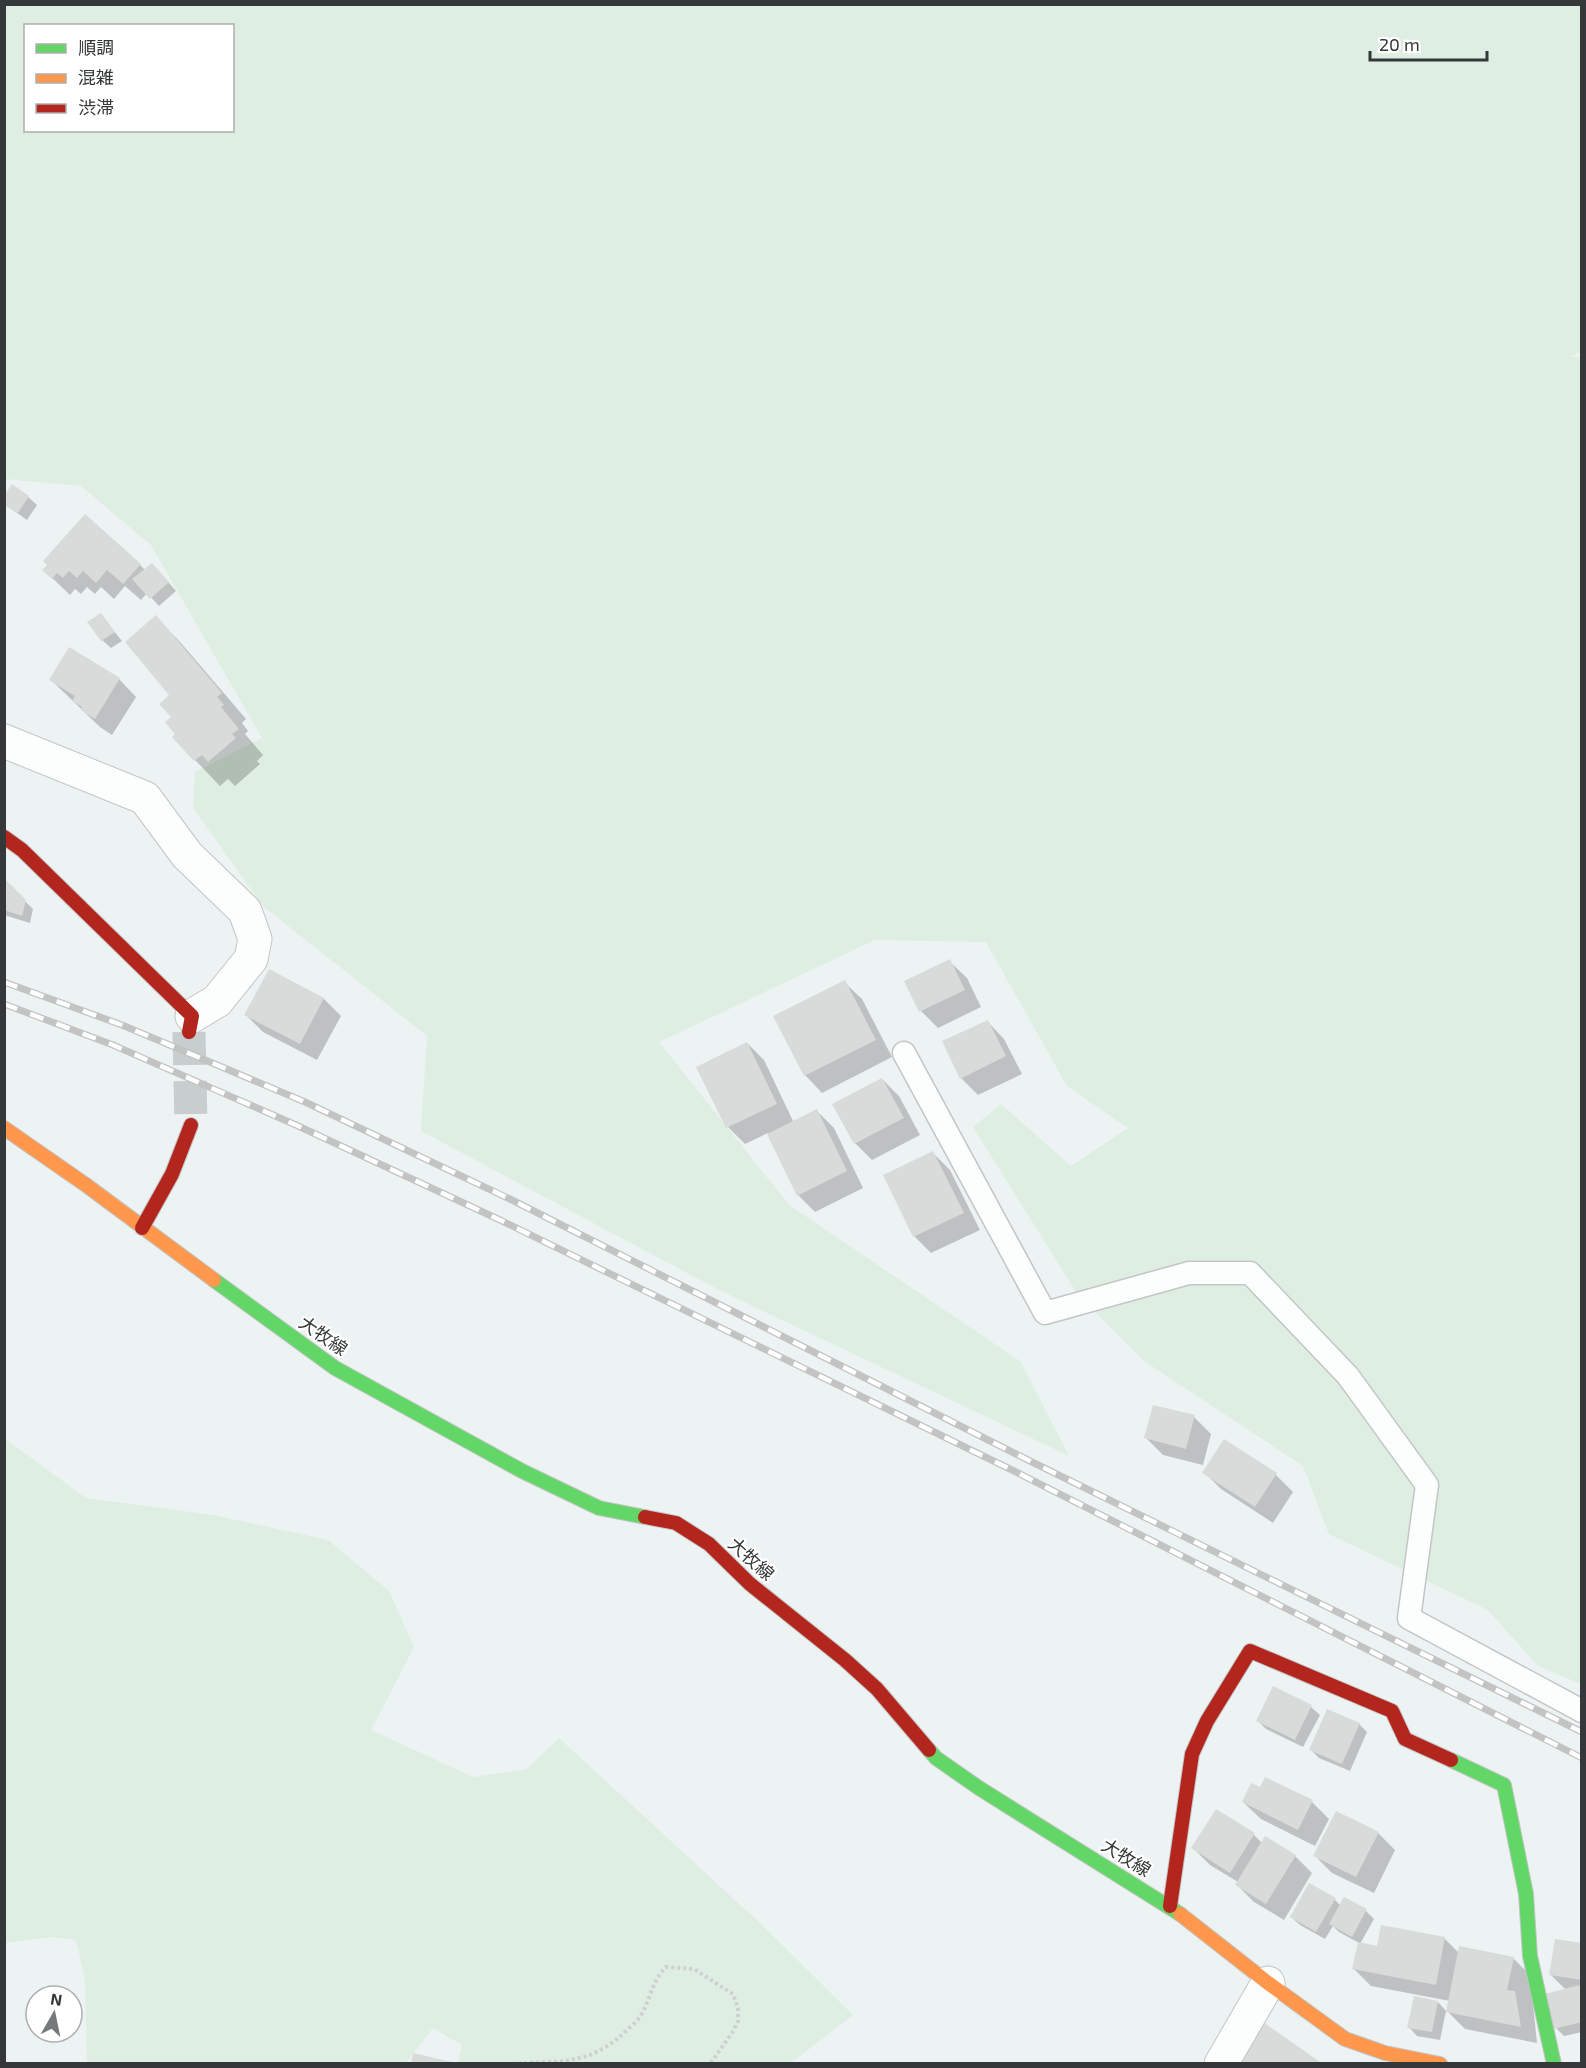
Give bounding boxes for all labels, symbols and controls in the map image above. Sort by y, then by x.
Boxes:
legend [24,24,234,132]
scale bar [1370,24,1487,62]
text: 20 m [1379,33,1420,55]
text: 順調 [78,36,114,58]
text: 混雑 [78,66,114,88]
text: 渋滞 [78,96,114,118]
street label: 大牧線 [295,1311,352,1360]
street label: 大牧線 [724,1532,779,1584]
street label: 大牧線 [1098,1834,1155,1881]
north arrow [24,1984,84,2044]
text: N [49,1988,64,2009]

